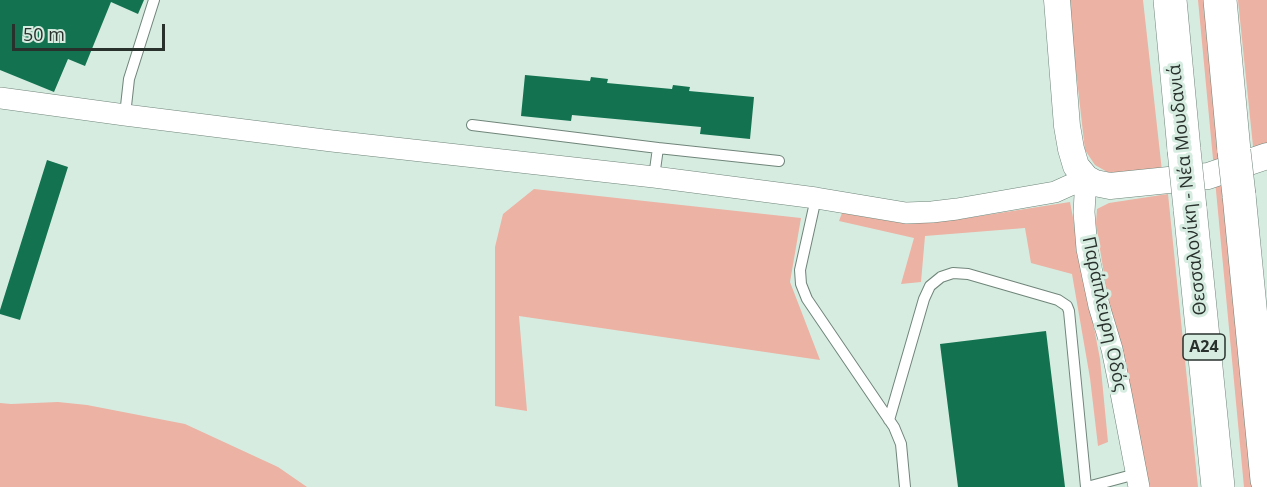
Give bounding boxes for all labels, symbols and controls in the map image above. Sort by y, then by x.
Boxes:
scale bar [15,12,168,50]
text: 50 m [23,22,65,46]
street label: Θεσσαλονίκη - Νέα Μουδανιά [1164,64,1212,316]
street label: Παράπλευρη Οδός [1077,235,1131,393]
road number: Α24 [1183,334,1225,360]

